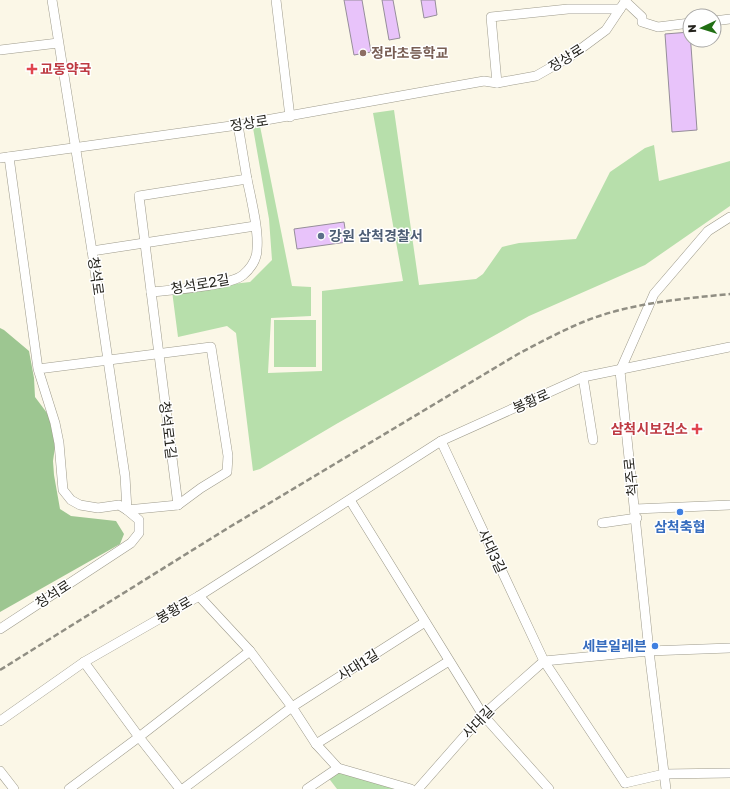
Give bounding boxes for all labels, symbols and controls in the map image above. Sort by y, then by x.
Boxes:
north arrow [682,8,722,48]
text: N [685,24,698,33]
street label: 정상로 [545,40,587,75]
place label: 정라초등학교 [371,44,448,61]
marker: 정라초등학교 [358,48,368,58]
place label: 교동약국 [40,60,92,77]
marker: 교동약국 [27,64,37,74]
street label: 정상로 [229,111,269,134]
place label: 강원 삼척경찰서 [329,227,423,244]
marker: 강원 삼척경찰서 [316,231,326,241]
street label: 청석로 [85,256,108,296]
street label: 청석로2길 [169,270,231,297]
street label: 봉황로 [510,385,552,416]
street label: 청석로1길 [157,400,180,460]
place label: 삼척시보건소 [611,420,688,437]
marker: 삼척시보건소 [691,423,703,435]
street label: 척주로 [620,457,641,497]
marker: 삼척축협 [675,507,685,517]
place label: 삼척축협 [654,518,706,535]
street label: 사대3길 [475,526,510,576]
street label: 청석로 [32,576,74,611]
street label: 봉황로 [153,592,195,627]
place label: 세븐일레븐 [583,637,647,654]
marker: 세븐일레븐 [650,641,660,651]
street label: 사대1길 [334,645,382,684]
street label: 사대길 [458,702,497,741]

